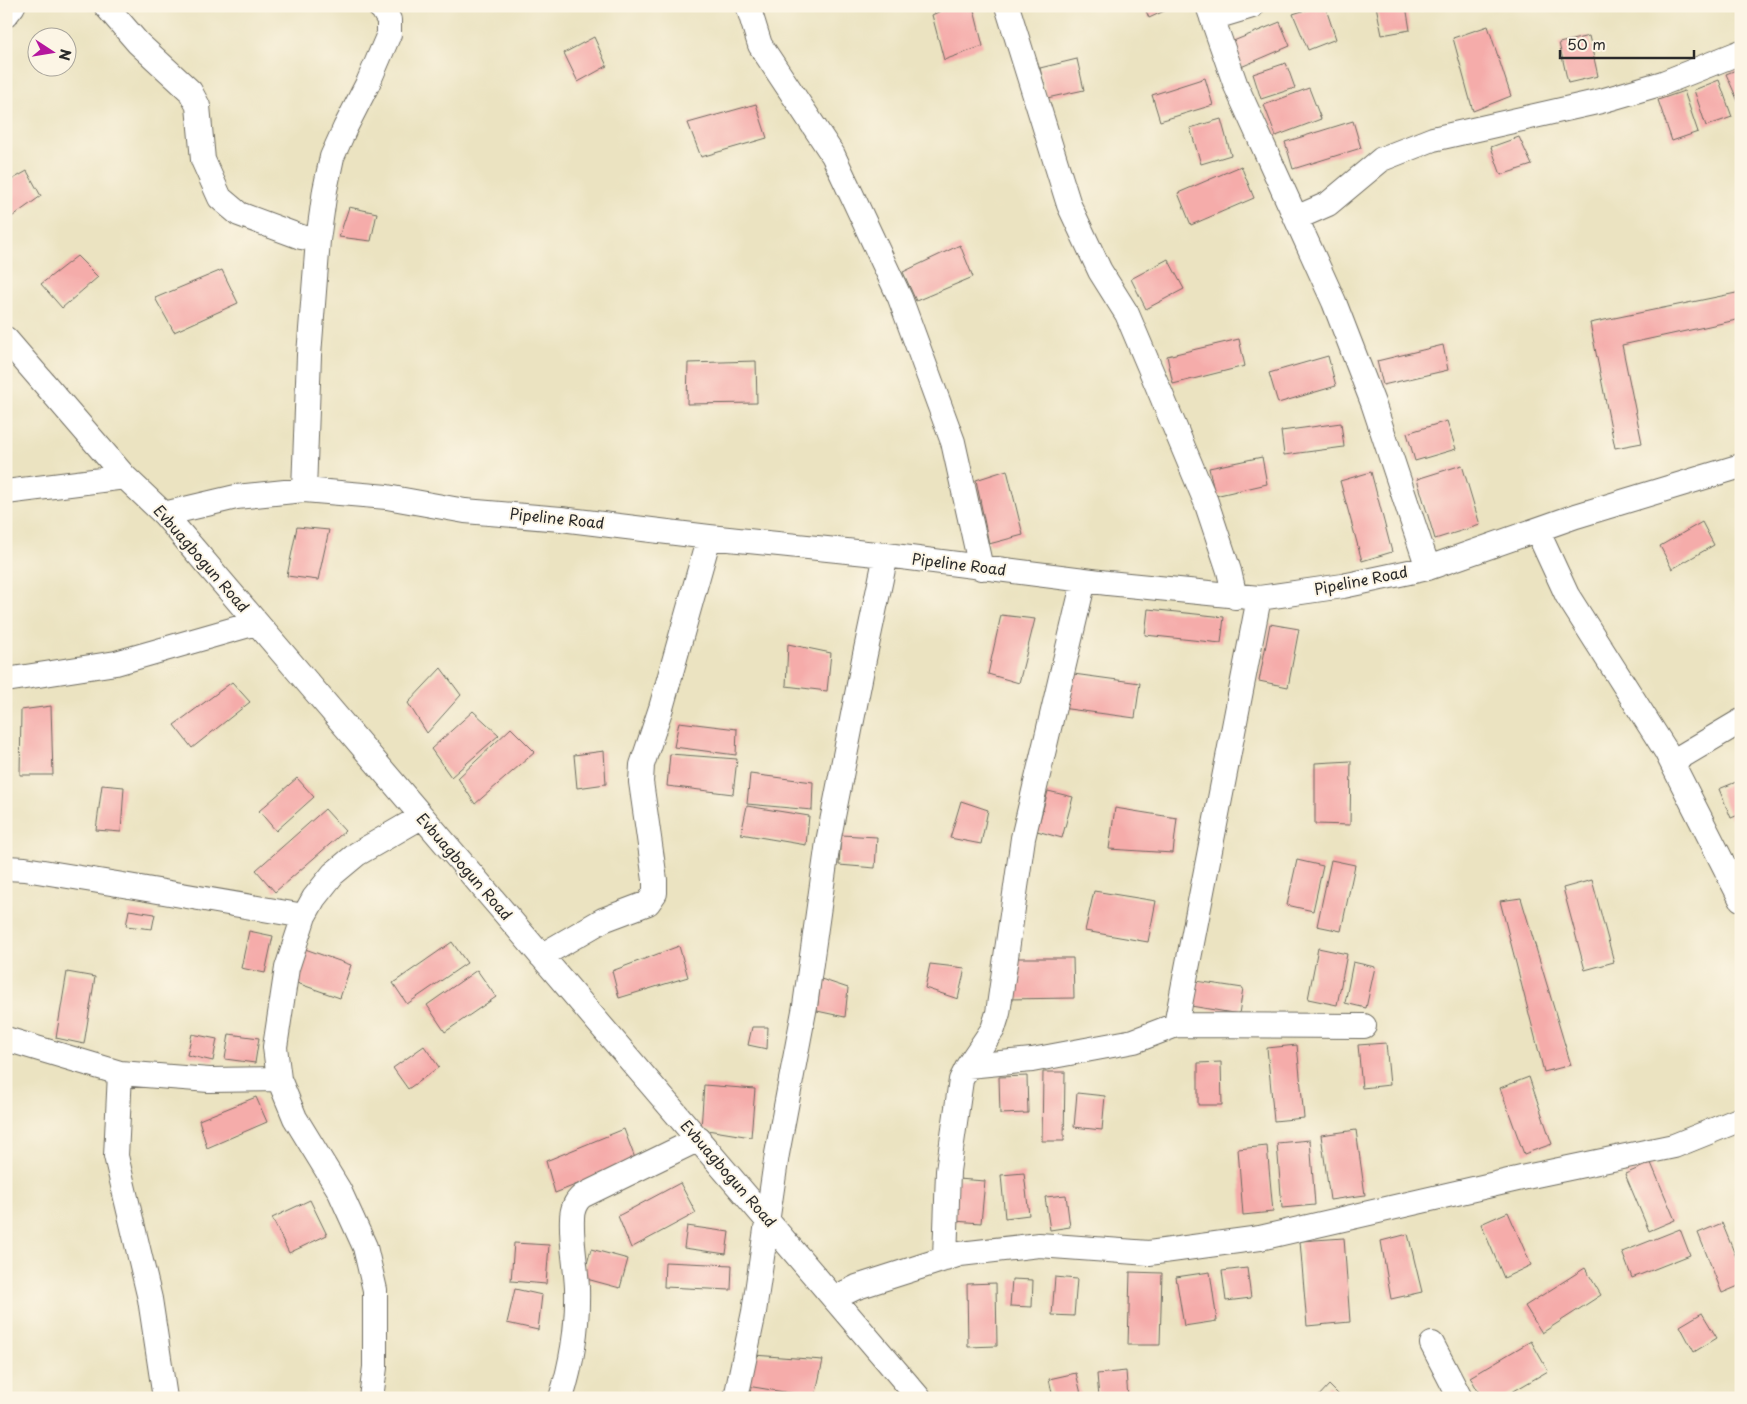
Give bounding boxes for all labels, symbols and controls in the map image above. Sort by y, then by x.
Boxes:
north arrow [28,28,78,78]
scale bar [1560,28,1693,60]
text: 50 m [1567,32,1606,55]
text: N [54,47,77,62]
street label: Evbuagbogun Road [149,499,255,617]
street label: Pipeline Road [509,501,606,534]
street label: Pipeline Road [911,546,1008,581]
street label: Pipeline Road [1312,559,1409,600]
street label: Evbuagbogun Road [412,807,518,925]
street label: Evbuagbogun Road [676,1114,782,1232]

